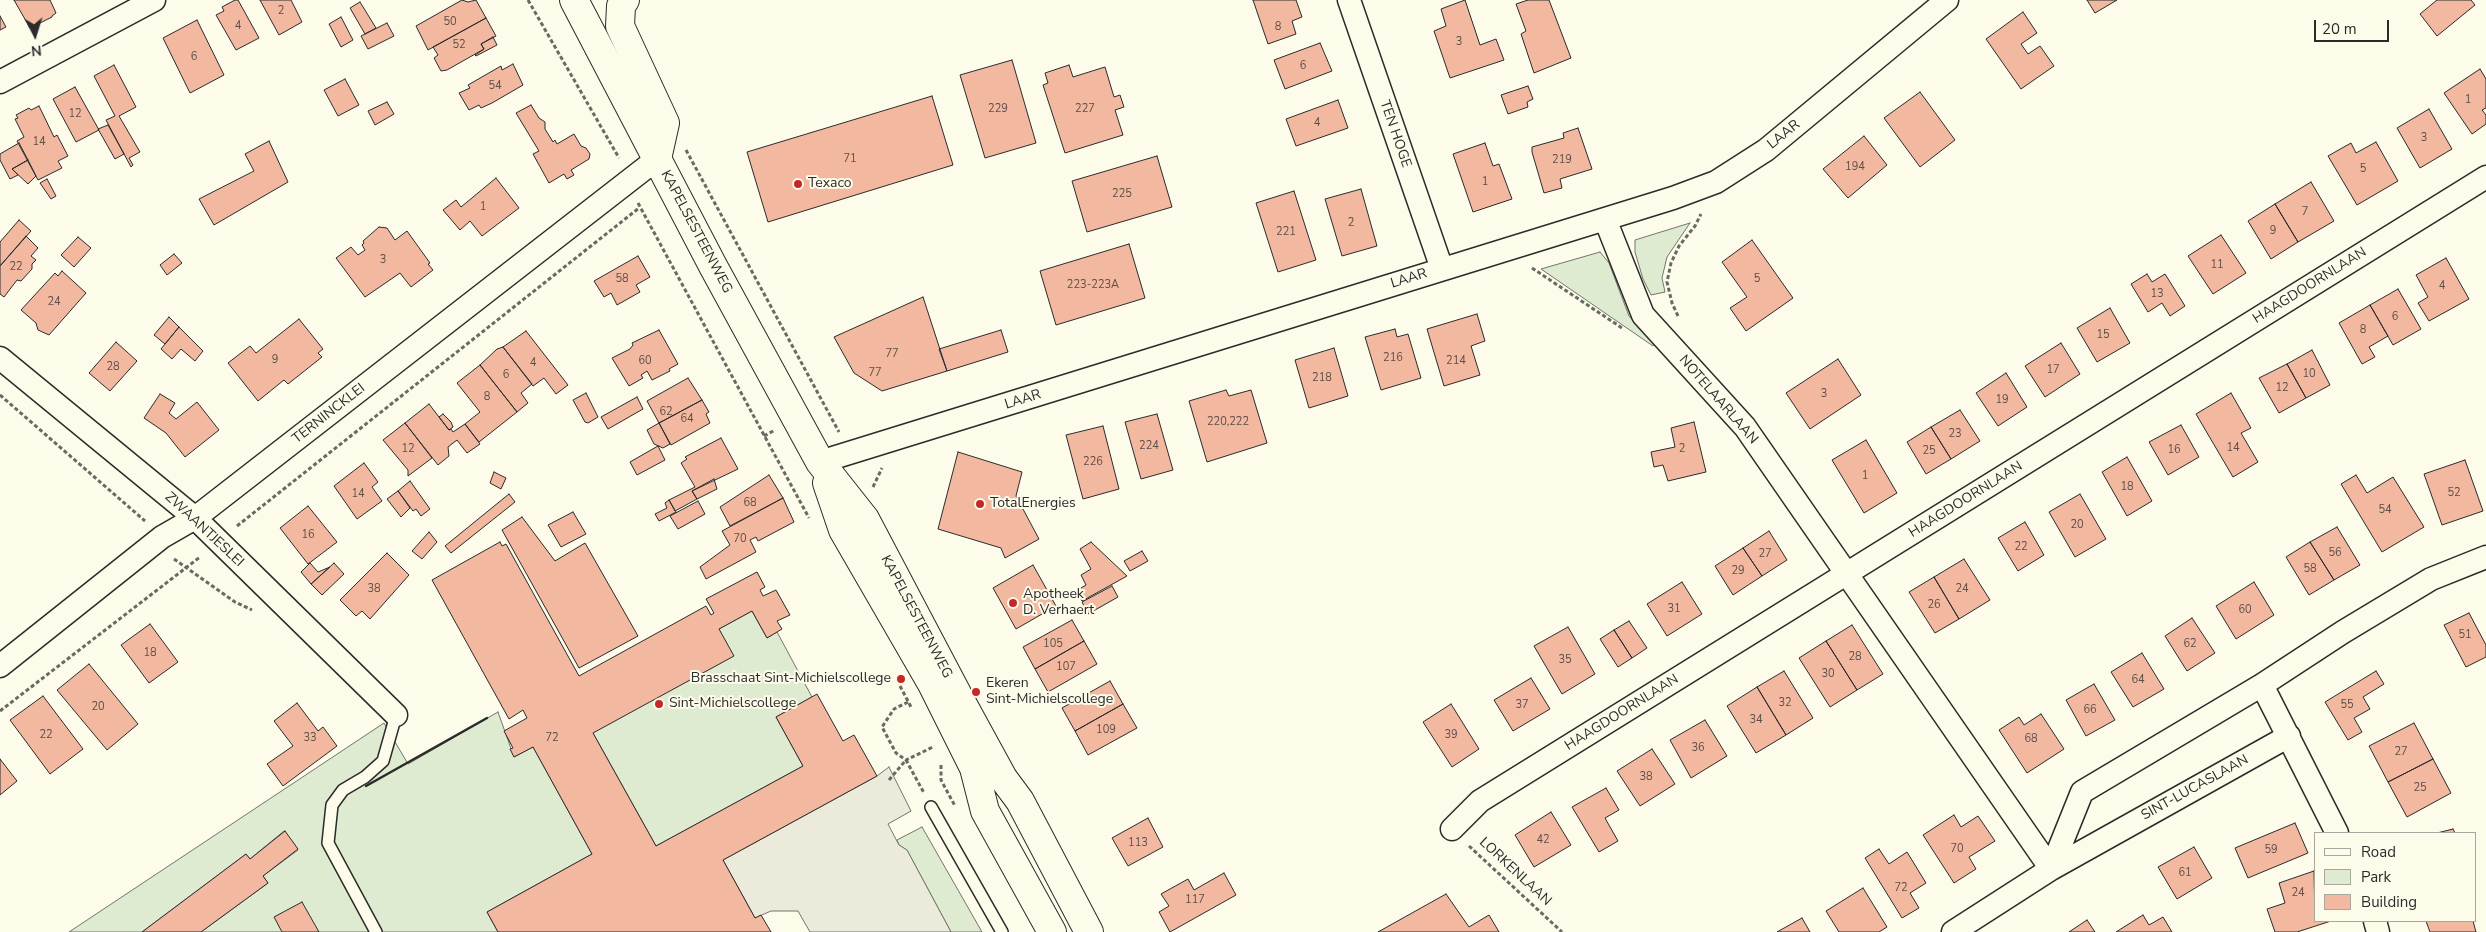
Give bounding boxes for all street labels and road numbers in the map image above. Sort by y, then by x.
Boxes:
street label: TEN HOGE [1376,98,1414,170]
street label: LAAR [1764,117,1804,153]
street label: KAPELSESTEENWEG [656,168,736,296]
street label: HAAGDOORNLAAN [2250,244,2370,328]
street label: LAAR [1389,266,1429,292]
street label: NOTELAARLAAN [1675,352,1761,448]
street label: TERNINCKLEI [289,380,369,448]
street label: LAAR [1003,387,1043,413]
street label: HAAGDOORNLAAN [1906,458,2026,542]
street label: ZWAANTJESLEI [161,489,247,571]
street label: KAPELSESTEENWEG [876,553,956,681]
street label: HAAGDOORNLAAN [1562,671,1682,755]
street label: SINT-LUCASLAAN [2139,752,2251,824]
street label: LORKENLAAN [1475,834,1555,910]

